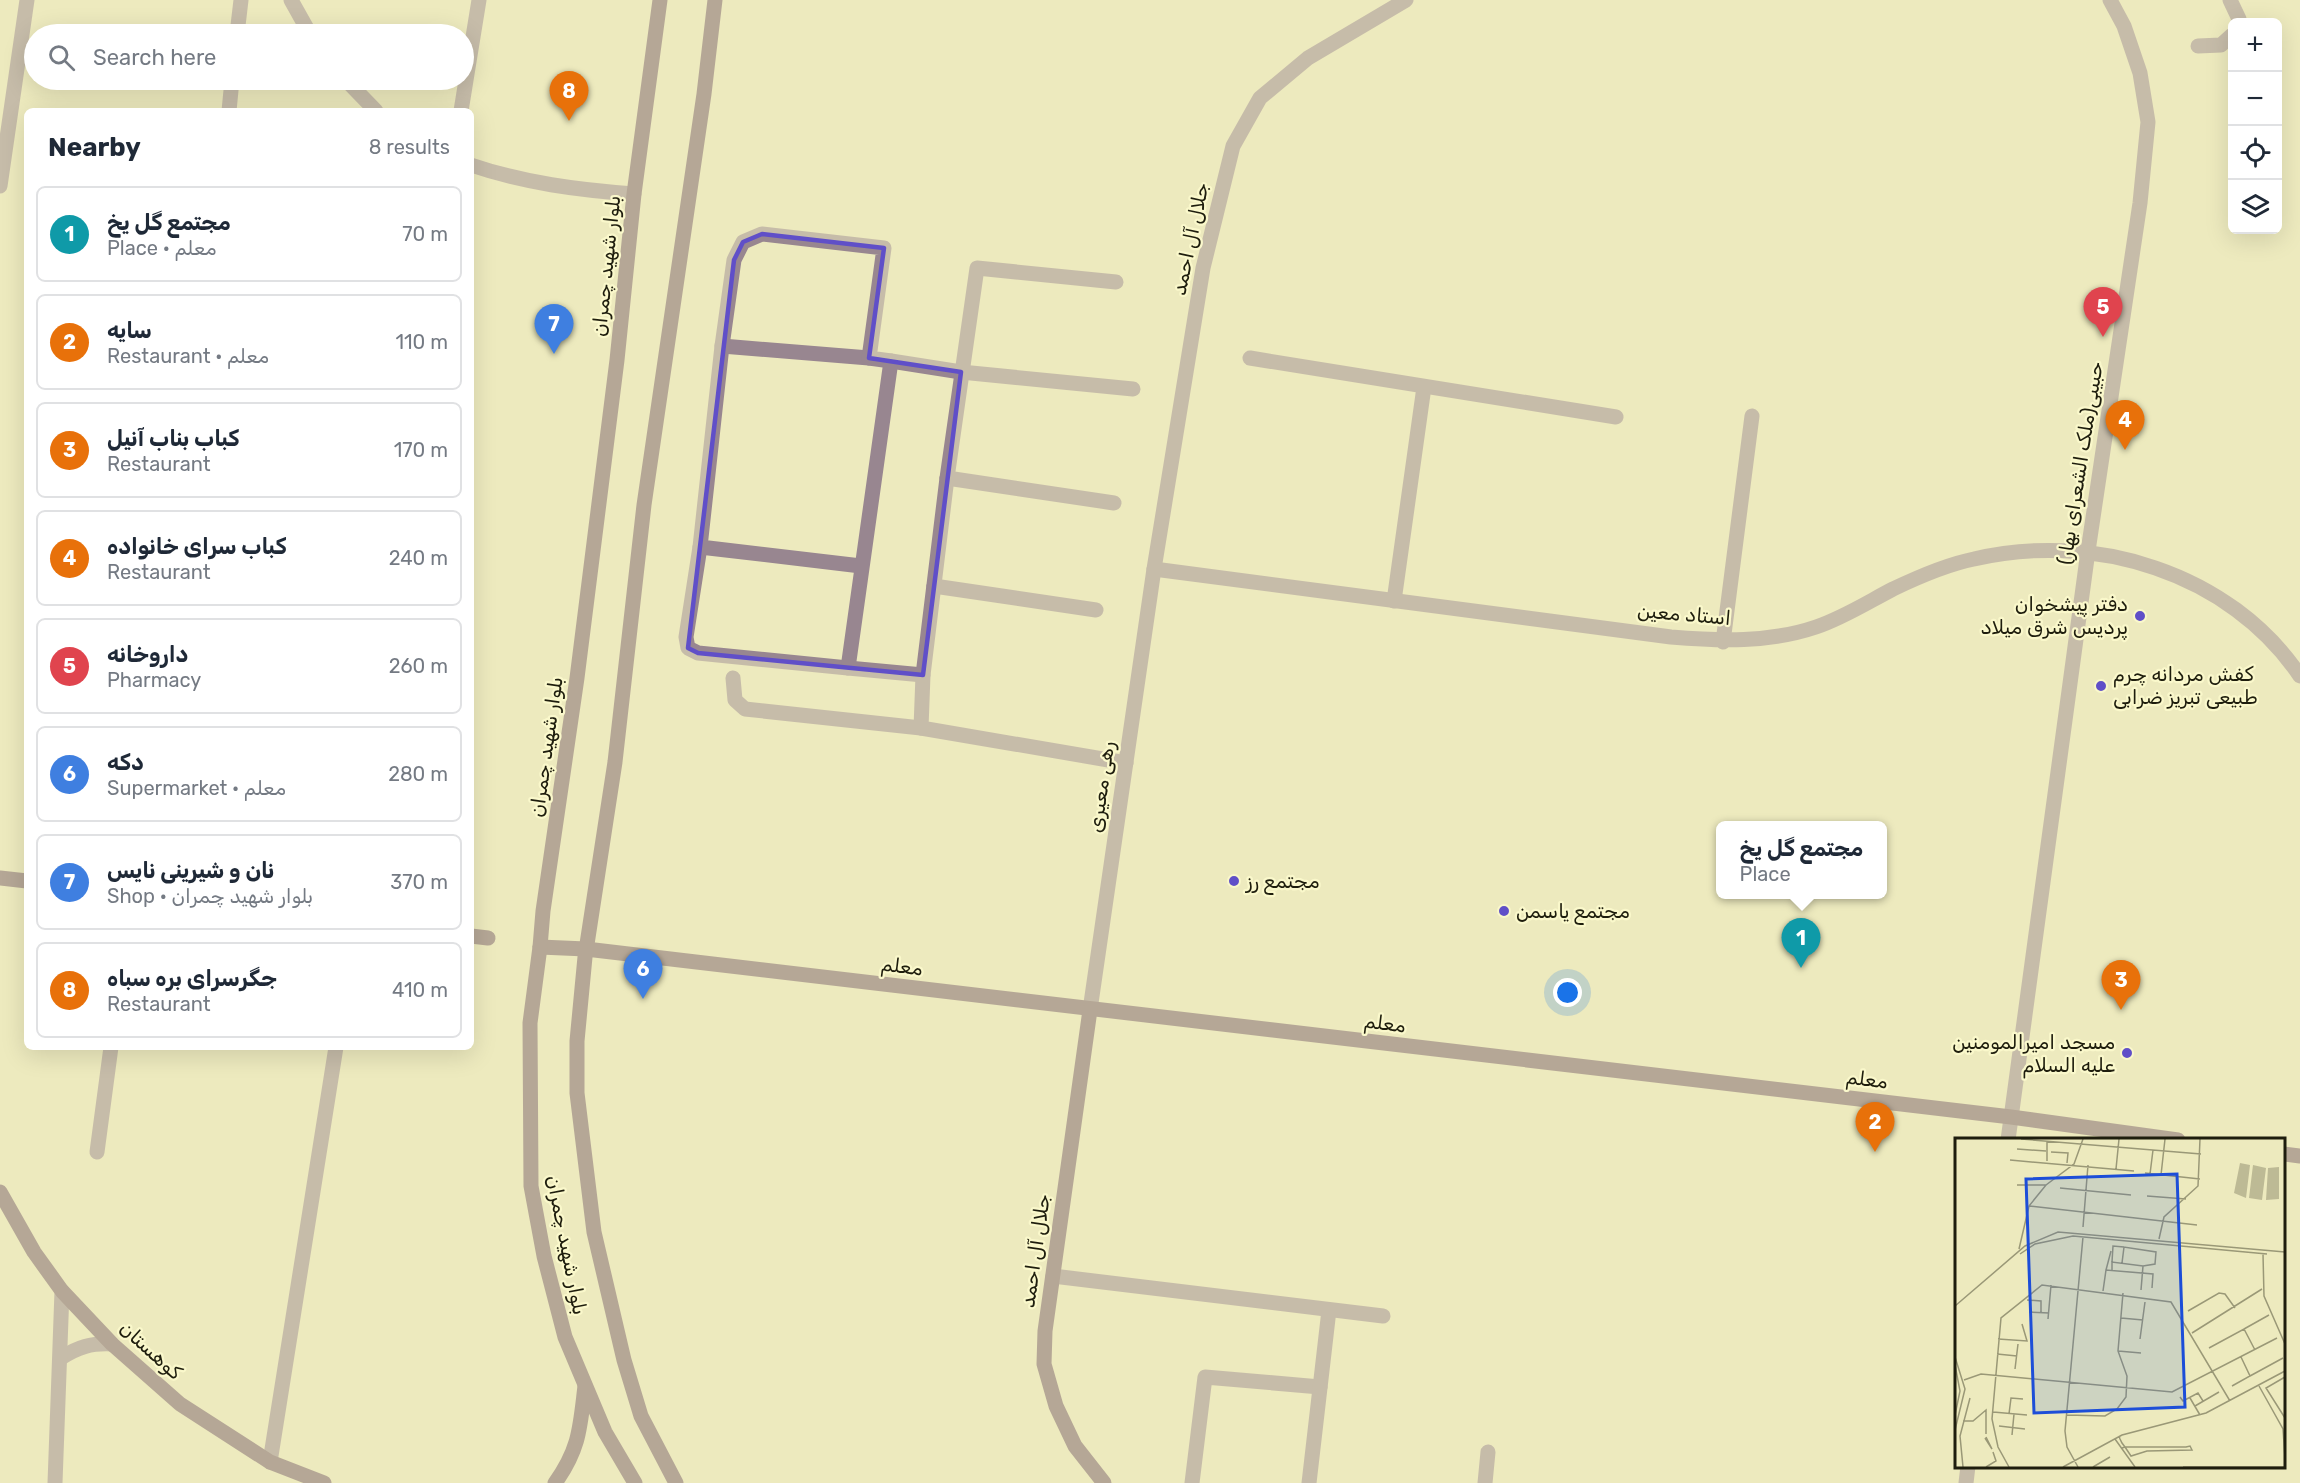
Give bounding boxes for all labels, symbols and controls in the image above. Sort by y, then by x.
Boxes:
map controls [2228,18,2282,234]
button: + [2228,18,2282,72]
search box [24,24,474,90]
icon: search [45,41,78,74]
text: Search here [93,44,216,71]
pin: 8 [550,72,588,121]
button: − [2228,72,2282,126]
button: locate [2228,126,2282,180]
text: Nearby [48,132,141,163]
text: 8 results [369,135,450,159]
street label: جلال آل احمد [1166,180,1214,298]
button: layers [2228,180,2282,234]
street label: بلوار شهید چمران [587,194,625,338]
text: مجتمع گل یخ [107,209,231,236]
text: 1 [65,222,74,246]
text: 70 m [402,222,448,246]
text: Place · معلم [107,236,217,260]
pin: 5 [2084,288,2122,337]
pin: 7 [534,304,574,354]
text: سایه [107,317,152,344]
text: 2 [63,330,76,354]
text: 110 m [396,330,448,354]
text: Restaurant · معلم [107,344,269,368]
street label: حبیبی(ملک الشعرای بهار) [2052,360,2108,566]
pin: 4 [2106,400,2144,450]
text: کباب بناب آنیل [107,425,239,452]
text: 3 [63,438,76,462]
text: 170 m [394,438,448,462]
text: Restaurant [107,452,211,476]
text: کباب سرای خانواده [107,533,287,560]
text: 4 [63,546,76,570]
text: 240 m [389,546,448,570]
text: Restaurant [107,560,211,584]
place label: دفتر پیشخوان پردیس شرق میلاد [1980,592,2128,641]
street label: استاد معین [1636,598,1732,630]
marker: دفتر پیشخوان پردیس شرق میلاد [2133,609,2147,623]
text: داروخانه [107,641,188,668]
text: 5 [63,654,76,678]
text: 260 m [389,654,448,678]
place label: کفش مردانه چرم طبیعی تبریز ضرابی [2113,662,2258,709]
text: Pharmacy [107,668,201,692]
street label: بلوار شهید چمران [524,675,568,819]
marker: کفش مردانه چرم طبیعی تبریز ضرابی [2094,679,2108,693]
street label: رهی معیری [1083,740,1119,834]
text: دکه [107,749,144,776]
text: 6 [63,762,76,786]
text: 280 m [388,762,448,786]
text: Supermarket · معلم [107,776,286,800]
popup [1716,821,1887,899]
text: مجتمع گل یخ [1740,835,1863,862]
text: نان و شیرینی نایس [107,857,274,884]
text: Place [1740,862,1791,886]
place label: مجتمع رز [1245,869,1320,895]
text: 7 [64,870,75,894]
text: 370 m [390,870,448,894]
marker: مجتمع رز [1227,874,1241,888]
text: Shop · بلوار شهید چمران [107,884,313,908]
place label: مجتمع یاسمن [1516,899,1630,925]
marker: مجتمع یاسمن [1497,904,1511,918]
pin: 1 [1782,918,1820,968]
pin: 6 [624,950,662,999]
street label: معلم [879,952,924,981]
pin: 3 [2102,960,2140,1010]
text: جگرسرای بره سباه [107,965,277,992]
text: 8 [63,978,76,1002]
text: 410 m [392,978,448,1002]
your location [1553,978,1582,1007]
text: Restaurant [107,992,211,1016]
street label: معلم [1362,1009,1407,1038]
place label: مسجد امیرالمومنین علیه السلام [1952,1030,2115,1079]
marker: مسجد امیرالمومنین علیه السلام [2120,1046,2134,1060]
street label: معلم [1844,1065,1889,1094]
pin: 2 [1856,1102,1894,1152]
inset map [1955,1138,2285,1468]
street label: بلوار شهید چمران [542,1173,592,1317]
street label: جلال آل احمد [1015,1193,1055,1309]
street label: کوهستان [115,1316,187,1384]

